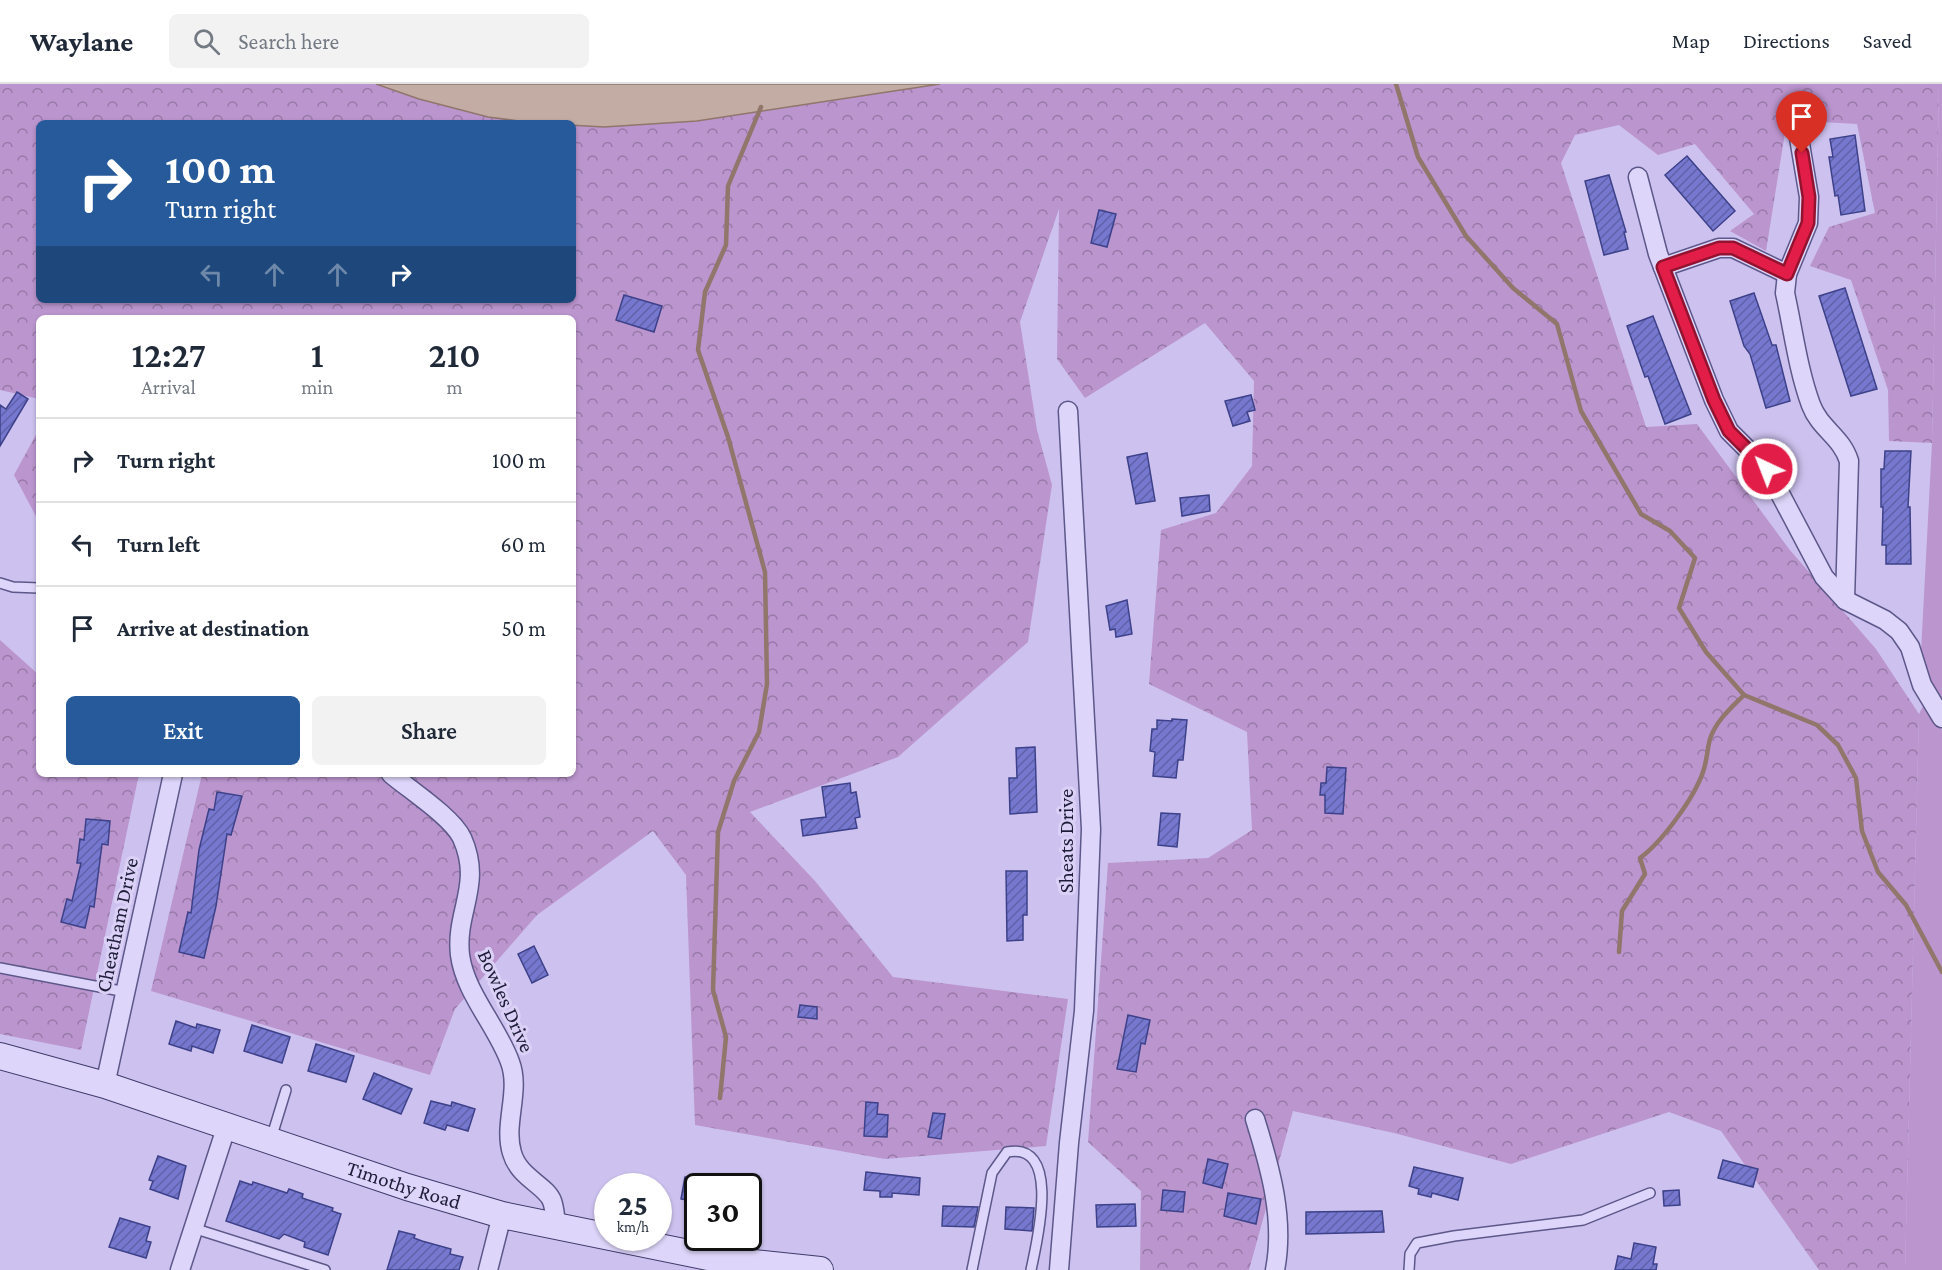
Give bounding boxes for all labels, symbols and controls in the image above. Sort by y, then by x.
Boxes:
search box [169,14,589,68]
icon: search [190,25,223,58]
text: Waylane [30,26,133,57]
text: Search here [238,29,339,54]
text: Map [1672,29,1710,53]
text: Directions [1743,29,1830,53]
text: Saved [1863,29,1912,53]
pin [1776,91,1827,153]
icon: arrive [1785,100,1818,133]
icon: right [66,144,144,222]
text: 100 m [165,145,275,192]
text: Turn right [165,194,276,224]
icon: left [195,258,228,291]
icon: ahead [258,258,291,291]
icon: ahead [321,258,354,291]
icon: right [384,258,417,291]
text: 12:27 [131,335,206,375]
text: 1 [311,335,324,375]
text: 210 [429,335,481,375]
text: Arrival [141,376,196,398]
text: min [301,376,333,398]
text: m [447,376,463,398]
position arrow [1735,437,1799,501]
icon: right [66,444,99,477]
text: Turn right [117,448,215,473]
text: 100 m [492,448,546,473]
icon: left [66,528,99,561]
text: Turn left [117,532,200,557]
text: 60 m [501,532,546,557]
icon: arrive [66,612,99,645]
text: Arrive at destination [117,616,309,641]
text: 50 m [501,616,546,641]
button: Exit [66,696,300,765]
button: Share [312,696,546,765]
street label: Sheats Drive [1054,789,1078,893]
street label: Cheatham Drive [91,855,143,995]
street label: Bowles Drive [473,946,539,1056]
street label: Timothy Road [343,1155,464,1214]
speed limit sign: 30 [684,1173,762,1251]
text: 25 [618,1188,648,1221]
text: km/h [617,1219,649,1235]

